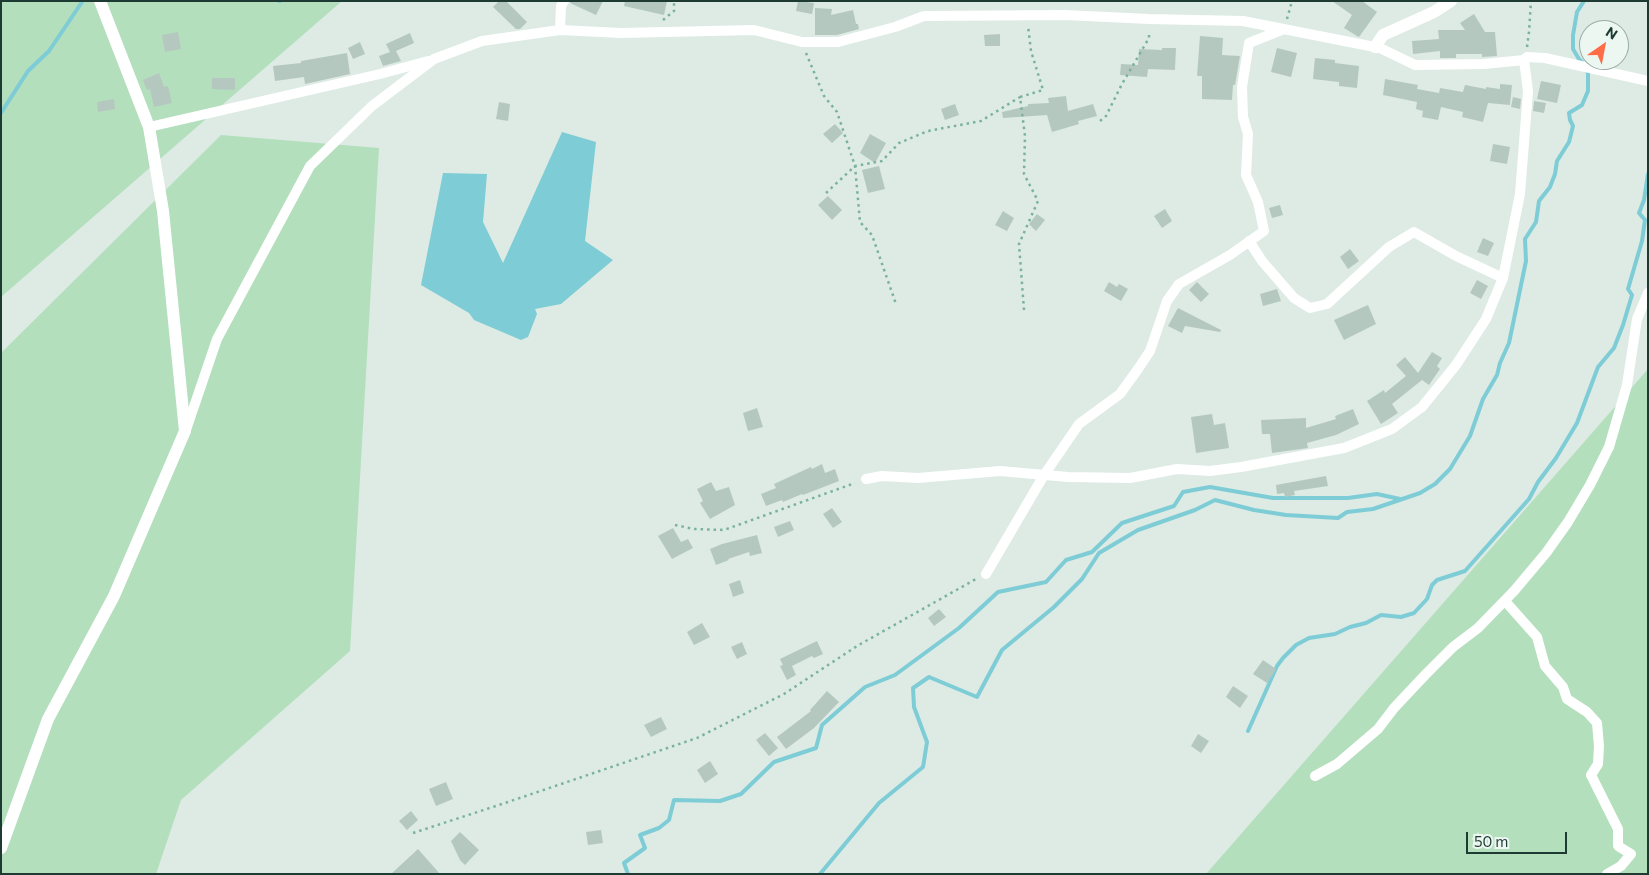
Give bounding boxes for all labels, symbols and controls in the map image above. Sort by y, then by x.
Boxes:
north arrow [1579,20,1629,70]
text: N [1603,23,1621,43]
scale bar [1469,822,1570,854]
text: 50 m [1474,832,1508,850]

